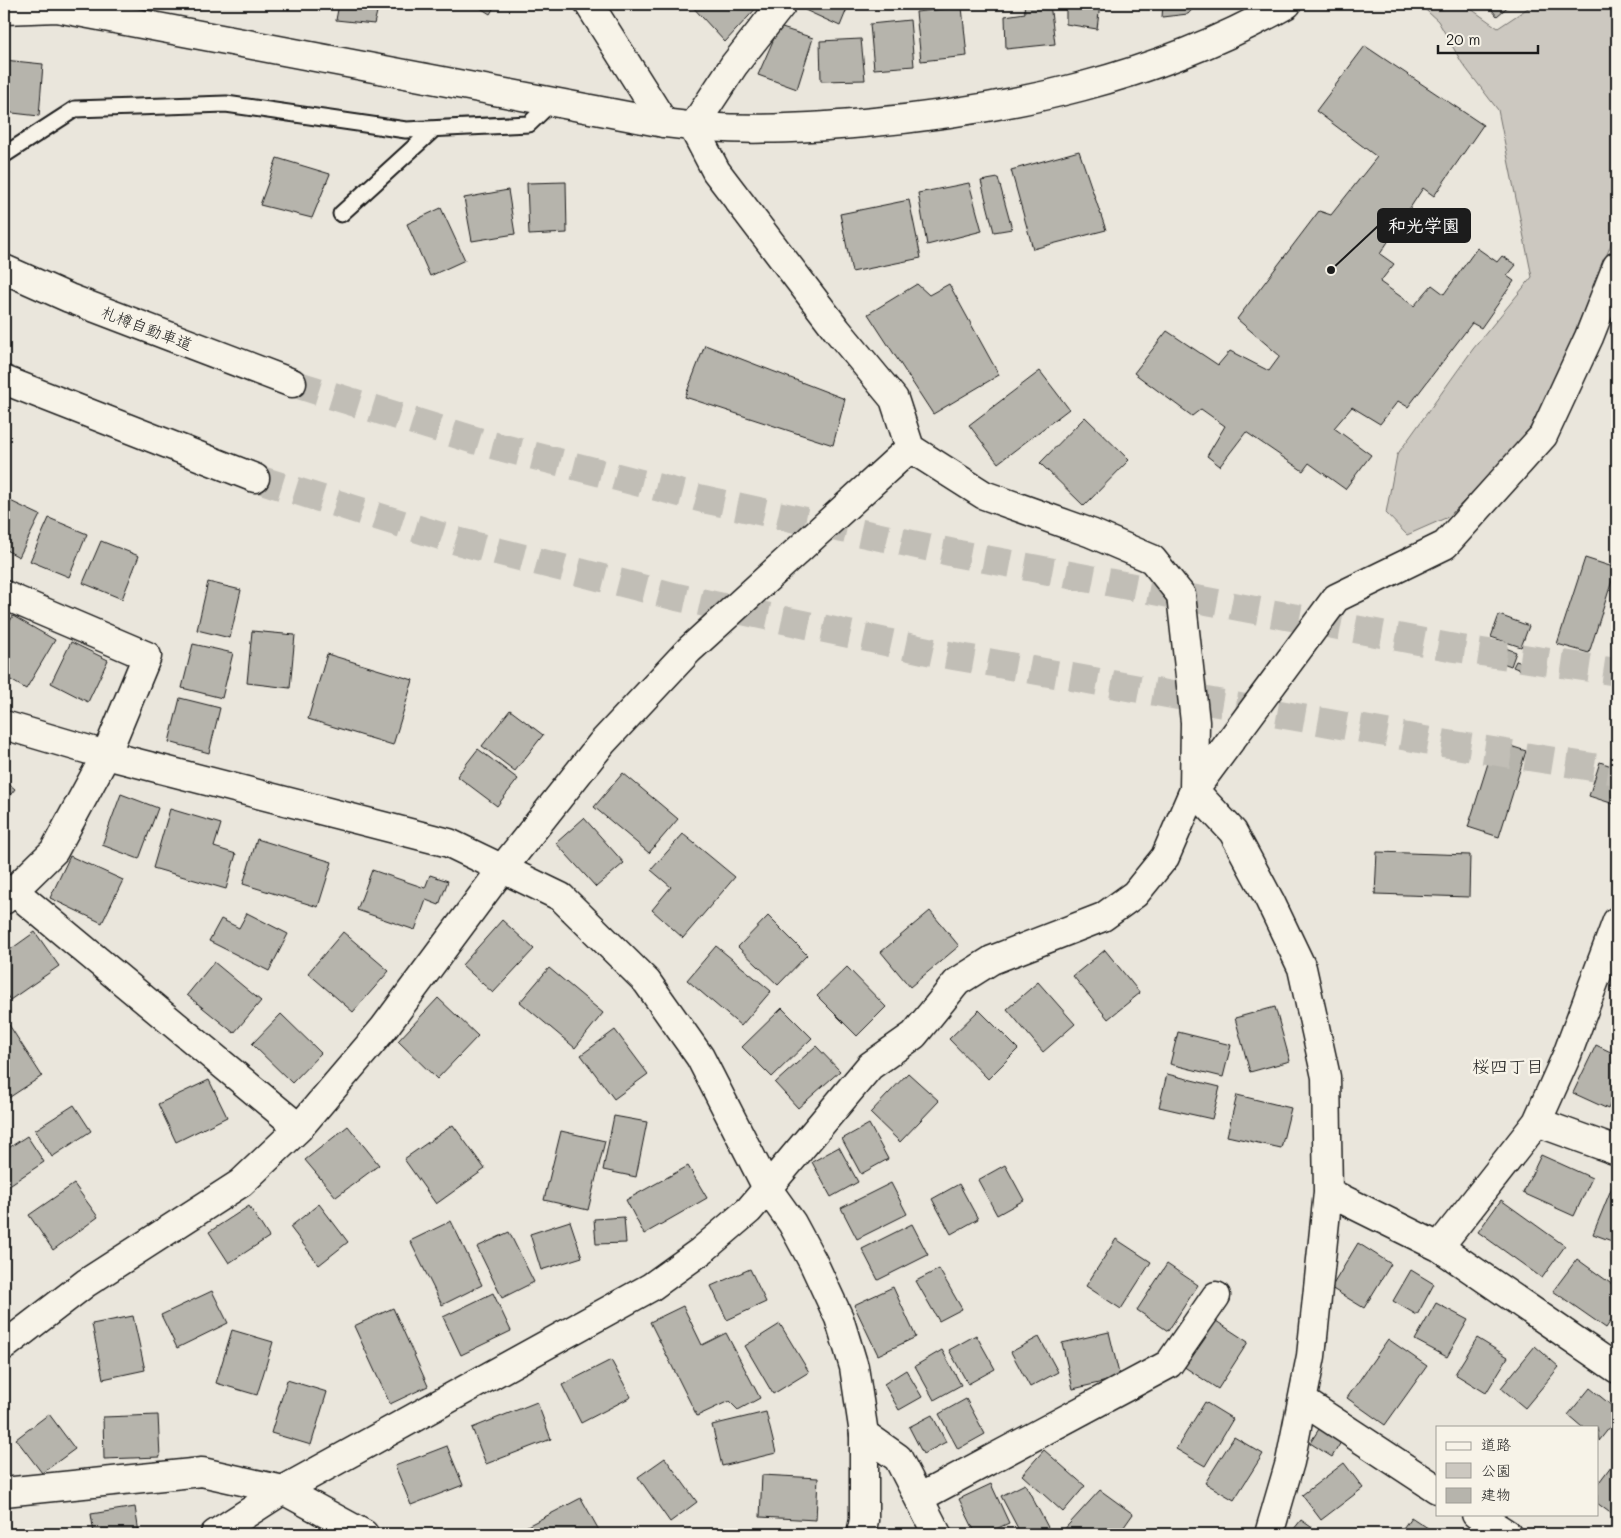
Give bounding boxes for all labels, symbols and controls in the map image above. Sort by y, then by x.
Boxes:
scale bar [1438,22,1538,54]
text: 20 m [1446,29,1480,49]
callout: 和光学園 [1378,209,1470,242]
text: 和光学園 [1388,213,1460,237]
street label: 札樽自動車道 [99,301,196,355]
district label: 桜四丁目 [1472,1054,1544,1078]
legend [1436,1426,1598,1516]
text: 道路 [1481,1434,1511,1454]
text: 公園 [1481,1460,1511,1480]
text: 建物 [1481,1484,1511,1504]

